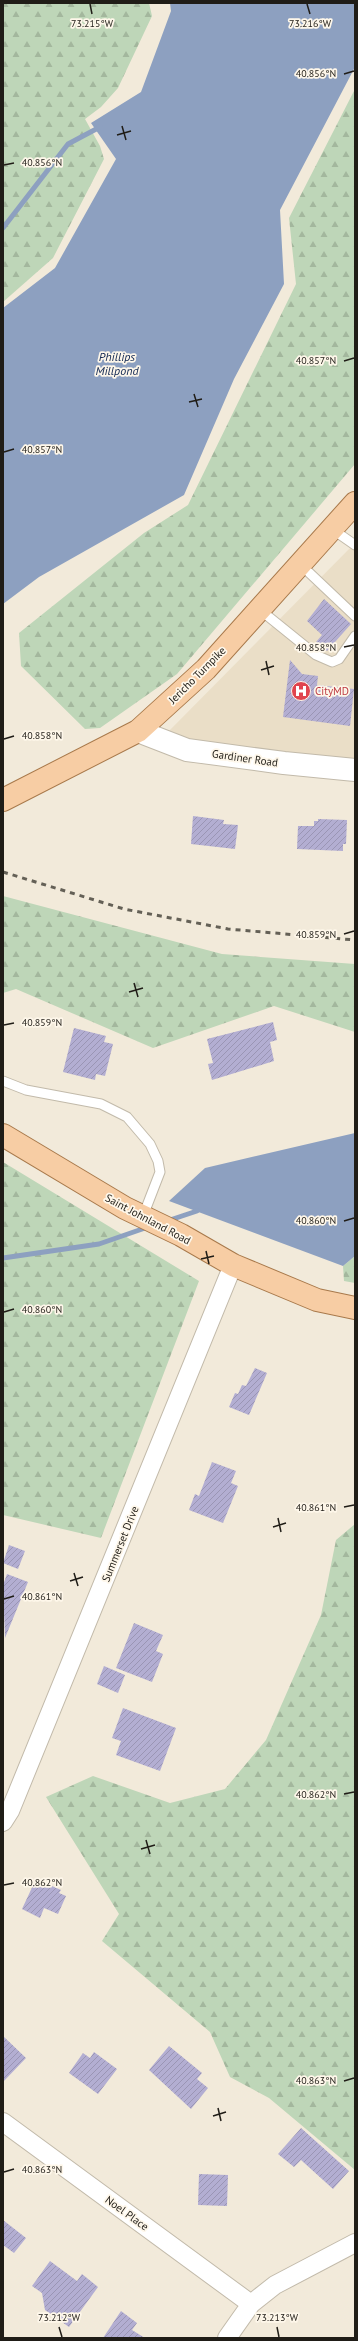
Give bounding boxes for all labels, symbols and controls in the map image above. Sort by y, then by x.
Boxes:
text: 73.215°W [71,17,114,30]
text: 73.216°W [289,17,332,30]
text: 40.856°N [296,67,336,80]
text: 40.856°N [22,156,62,169]
water label: Phillips Millpond [95,349,139,378]
text: 40.857°N [296,354,336,367]
text: 40.857°N [22,443,62,456]
text: 40.858°N [296,641,336,654]
street label: Jericho Turnpike [165,643,229,707]
hospital icon: CityMD [290,680,312,702]
place label: CityMD [315,684,349,698]
text: 40.858°N [22,729,62,742]
street label: Gardiner Road [211,746,279,770]
text: 40.859°N [296,928,336,941]
text: 40.859°N [22,1016,62,1029]
street label: Saint Johnland Road [103,1191,193,1247]
text: 40.860°N [296,1214,336,1227]
text: 40.860°N [22,1303,62,1316]
text: 40.861°N [296,1501,336,1514]
street label: Summerset Drive [98,1504,142,1584]
text: 40.861°N [22,1590,62,1603]
text: 40.862°N [296,1788,336,1801]
text: 40.862°N [22,1876,62,1889]
text: 40.863°N [296,2074,336,2087]
text: 40.863°N [22,2163,62,2176]
street label: Noel Place [103,2193,152,2234]
text: 73.212°W [38,2311,81,2324]
text: 73.213°W [256,2311,299,2324]

